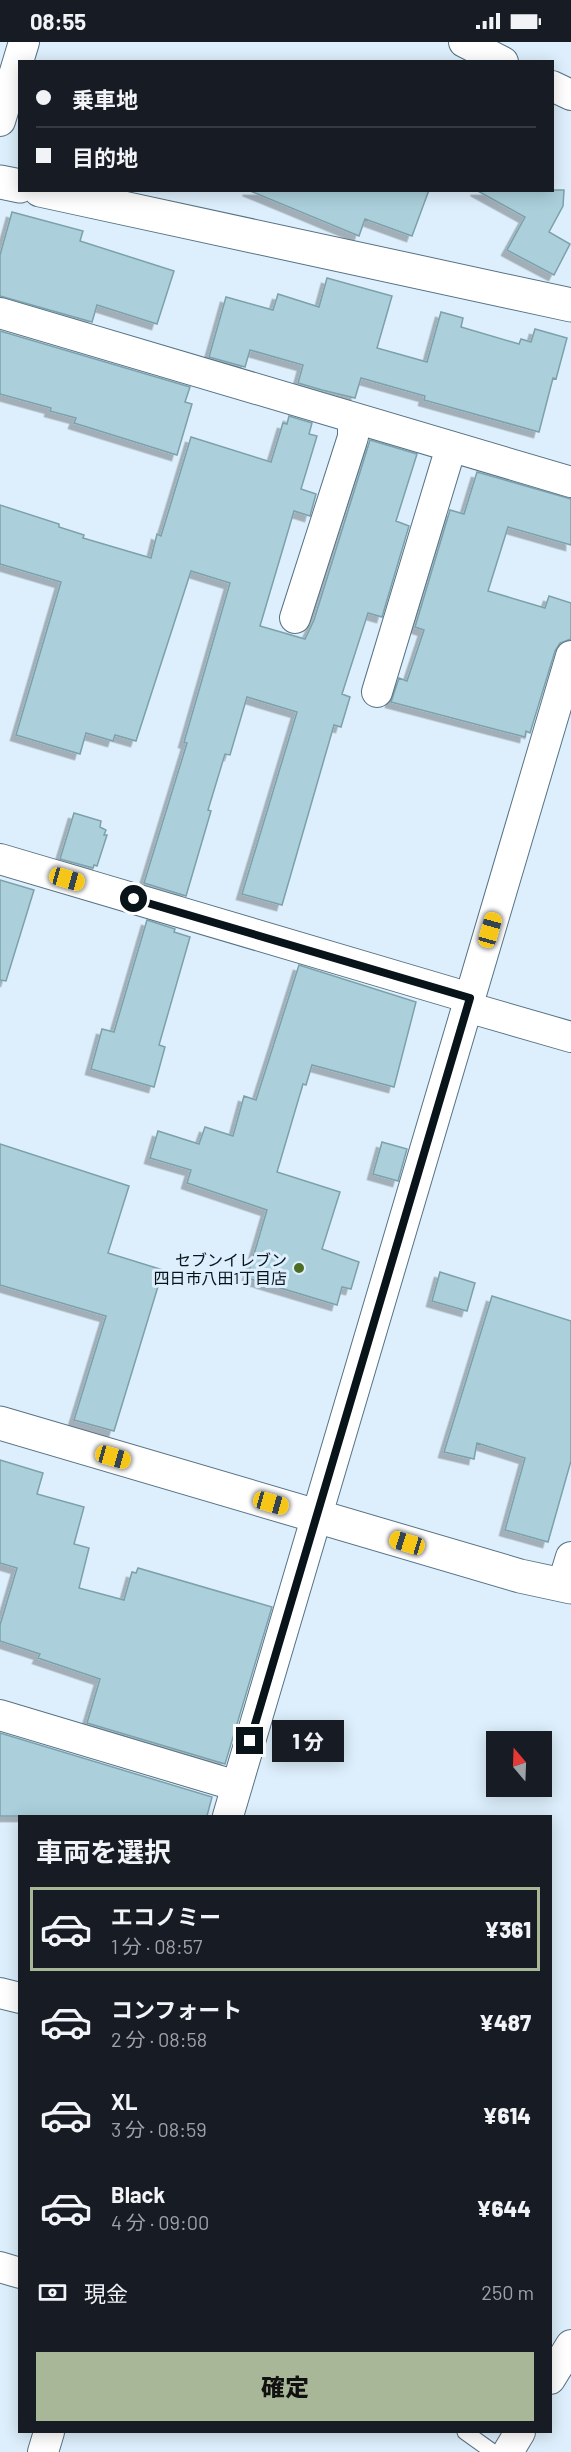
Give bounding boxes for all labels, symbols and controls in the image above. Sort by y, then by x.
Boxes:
text: 08:55 [30,8,86,34]
text: 乗車地 [72,86,138,112]
text: 目的地 [72,144,138,170]
car [47,865,87,893]
route start [120,885,147,912]
car [476,910,504,950]
place label: セブンイレブン 四日市八田1丁目店 [153,1250,287,1287]
marker: セブンイレブン 四日市八田1丁目店 [292,1261,306,1275]
car [93,1443,133,1471]
car [251,1489,291,1517]
car [387,1529,427,1557]
callout: 1 分 [271,1720,343,1762]
route end [236,1727,263,1754]
text: 1 分 [292,1729,324,1753]
north arrow [486,1731,552,1797]
map controls [486,1731,552,1797]
text: 車両を選択 [36,1835,171,1867]
icon: car [39,1902,93,1956]
text: エコノミー [111,1903,221,1929]
text: ¥361 [484,1916,531,1942]
text: 1 分 · 08:57 [111,1934,202,1958]
icon: car [39,1995,93,2049]
text: コンフォート [111,1996,242,2022]
text: ¥487 [479,2009,531,2035]
text: 2 分 · 08:58 [111,2027,207,2051]
icon: car [39,2088,93,2142]
text: XL [111,2088,137,2114]
text: ¥614 [482,2102,531,2128]
text: 3 分 · 08:59 [111,2117,207,2141]
icon: car [39,2181,93,2235]
text: Black [111,2181,165,2207]
text: ¥644 [476,2195,531,2221]
text: 4 分 · 09:00 [111,2210,209,2234]
icon: cash [36,2276,69,2309]
text: 現金 [84,2280,128,2306]
text: 250 m [481,2280,534,2304]
button: 確定 [36,2352,534,2421]

